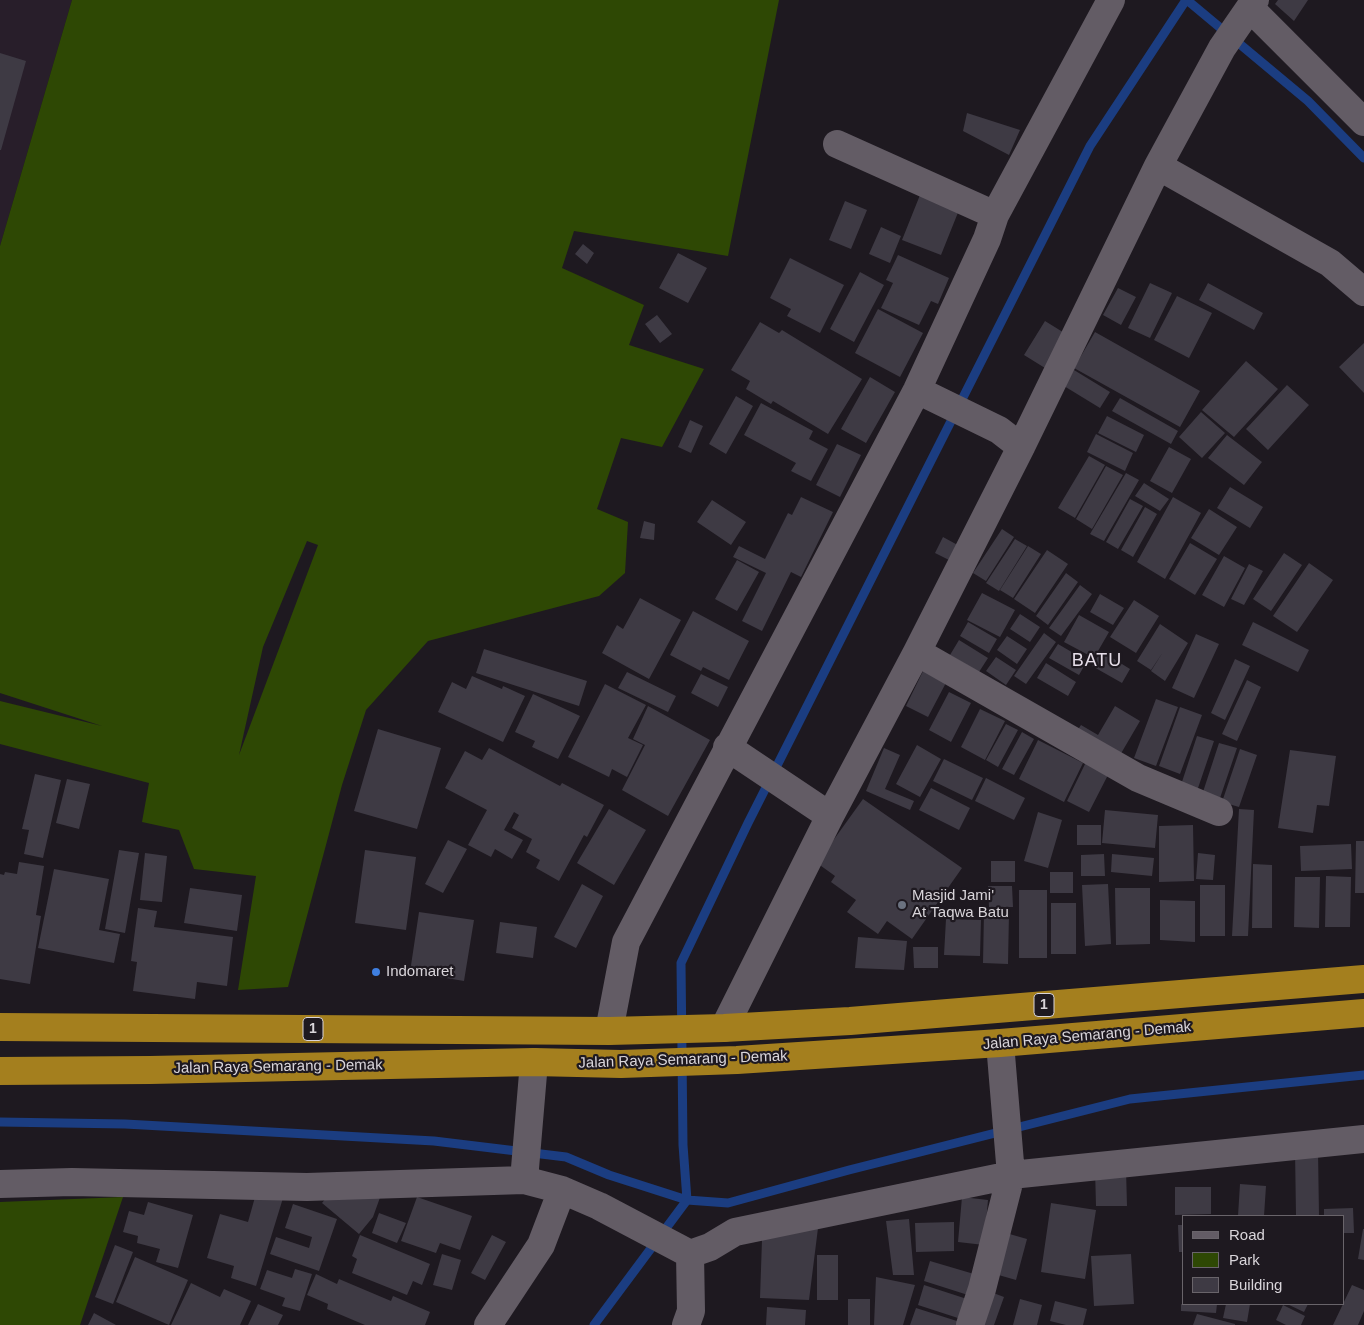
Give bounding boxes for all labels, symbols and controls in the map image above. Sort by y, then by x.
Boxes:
district label: BATU [1071,650,1123,672]
place label: Masjid Jami' At Taqwa Batu [912,887,1009,922]
marker: Masjid Jami' At Taqwa Batu [896,899,908,911]
place label: Indomaret [386,963,454,981]
marker: Indomaret [370,966,382,978]
road number: 1 [1034,994,1054,1016]
road number: 1 [303,1018,323,1040]
street label: Jalan Raya Semarang - Demak [982,1018,1192,1054]
street label: Jalan Raya Semarang - Demak [578,1047,788,1073]
street label: Jalan Raya Semarang - Demak [173,1056,383,1078]
legend [1182,1215,1344,1305]
text: Road [1229,1226,1265,1243]
text: Park [1229,1251,1260,1268]
text: Building [1229,1276,1282,1293]

